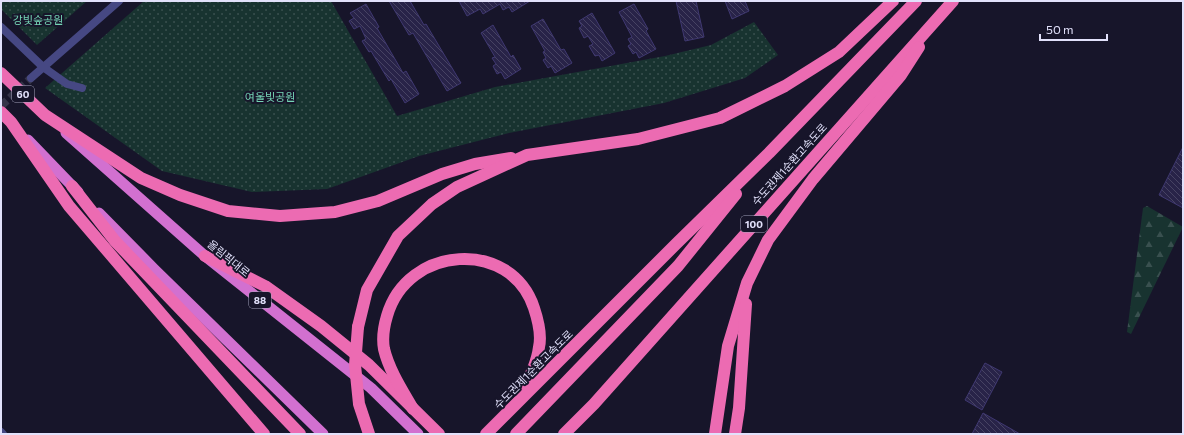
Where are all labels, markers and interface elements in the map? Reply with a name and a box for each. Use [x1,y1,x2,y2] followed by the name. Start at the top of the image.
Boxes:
[13,13,63,26] park label: 강빛숲공원
[1040,16,1107,42] scale bar
[1046,22,1074,36] text: 50 m
[12,86,34,102] road number: 60
[245,90,295,103] park label: 여울빛공원
[749,120,829,208] street label: 수도권제1순환고속도로
[741,216,767,232] road number: 100
[205,237,253,279] street label: 올림픽대로
[249,292,271,308] road number: 88
[491,327,575,411] street label: 수도권제1순환고속도로

